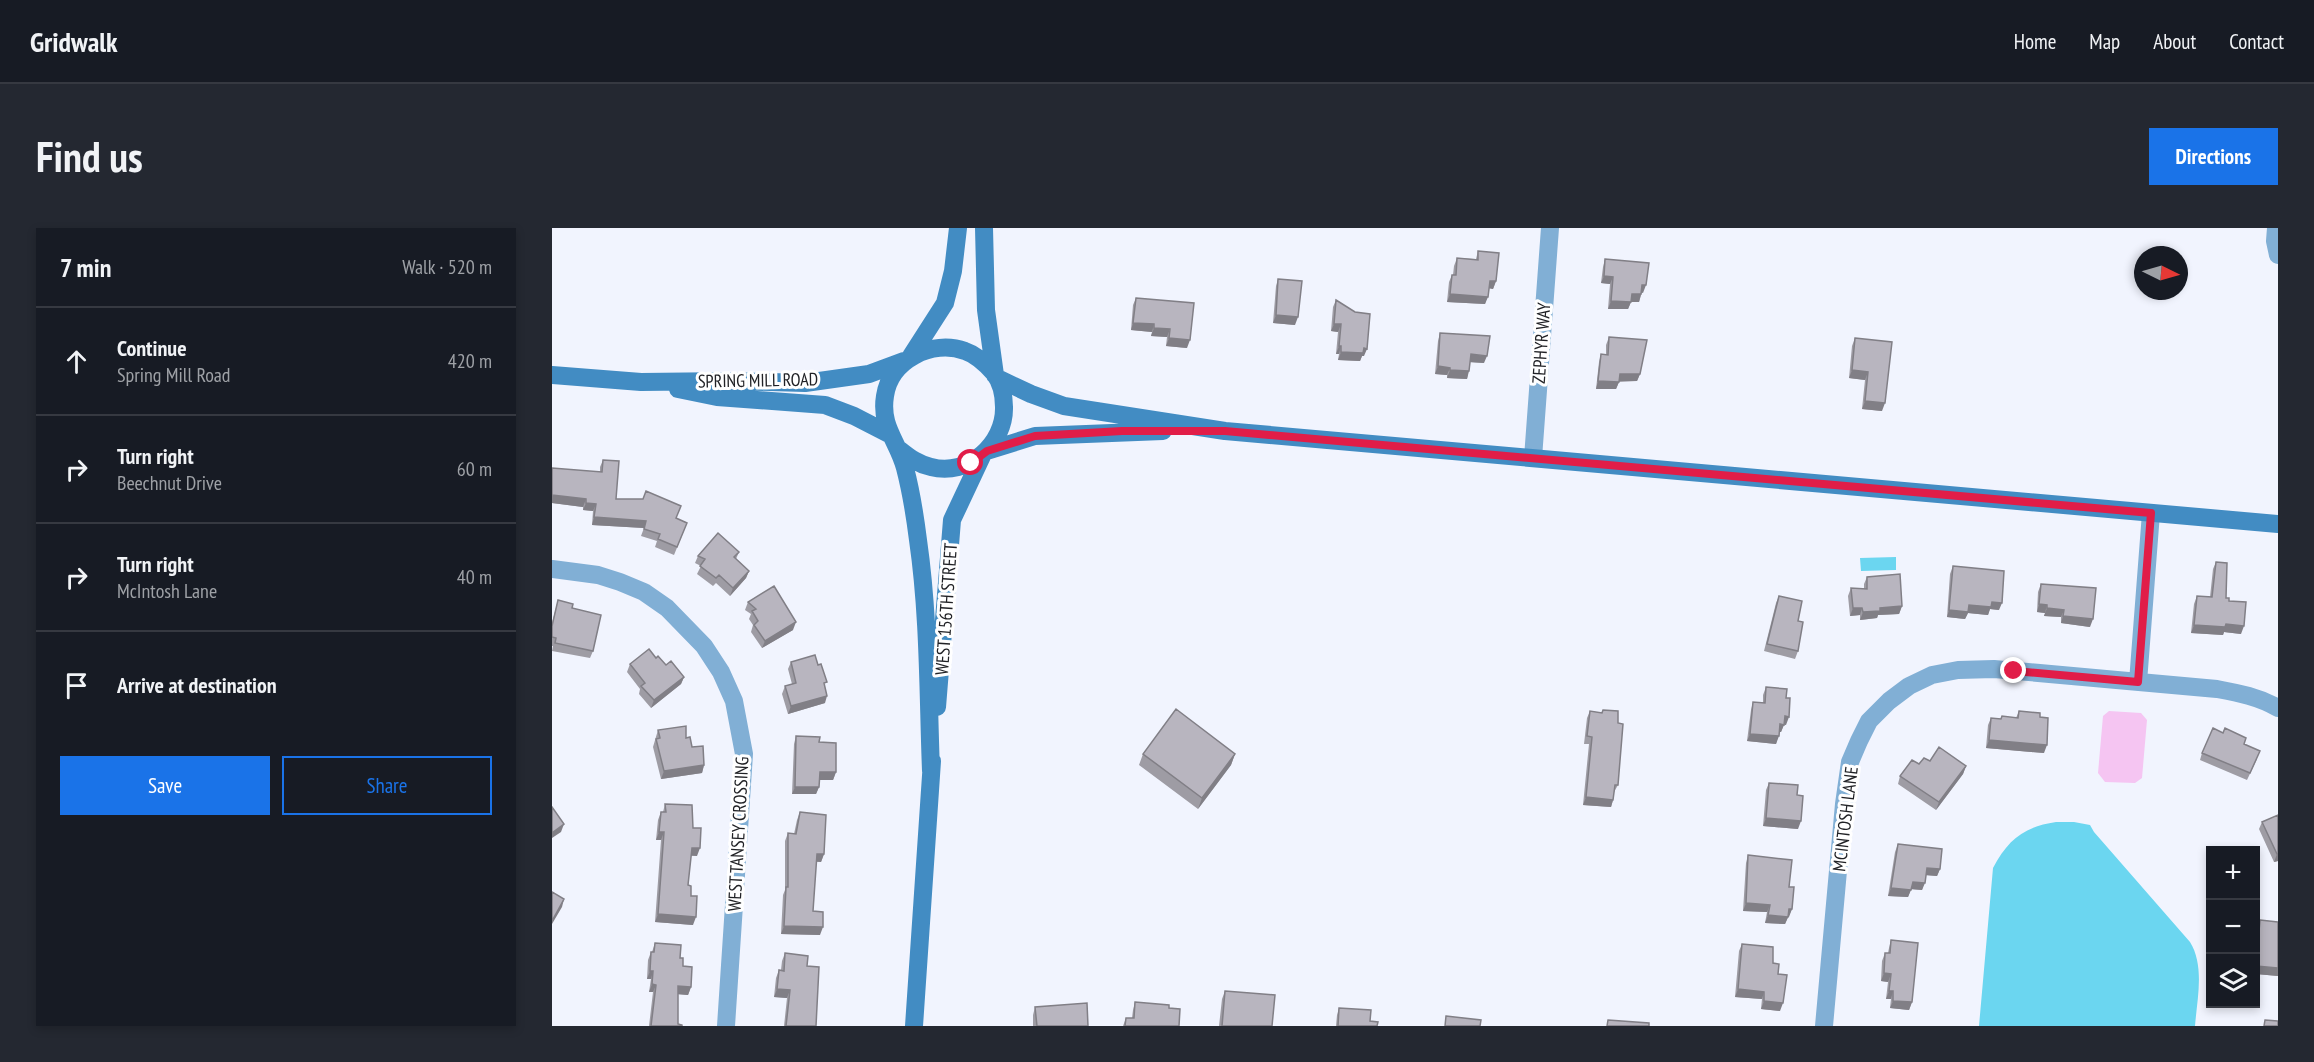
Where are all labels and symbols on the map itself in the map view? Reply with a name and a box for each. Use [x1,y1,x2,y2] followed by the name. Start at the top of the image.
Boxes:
[2134,246,2188,300] north arrow
[1527,301,1555,384] street label: ZEPHYR WAY
[698,367,818,393] street label: SPRING MILL ROAD
[957,449,983,475] route start
[930,542,962,676] street label: WEST 156TH STREET
[2000,657,2026,683] route end
[722,756,754,912] street label: WEST TANSEY CROSSING
[1827,765,1863,873] street label: MCINTOSH LANE

